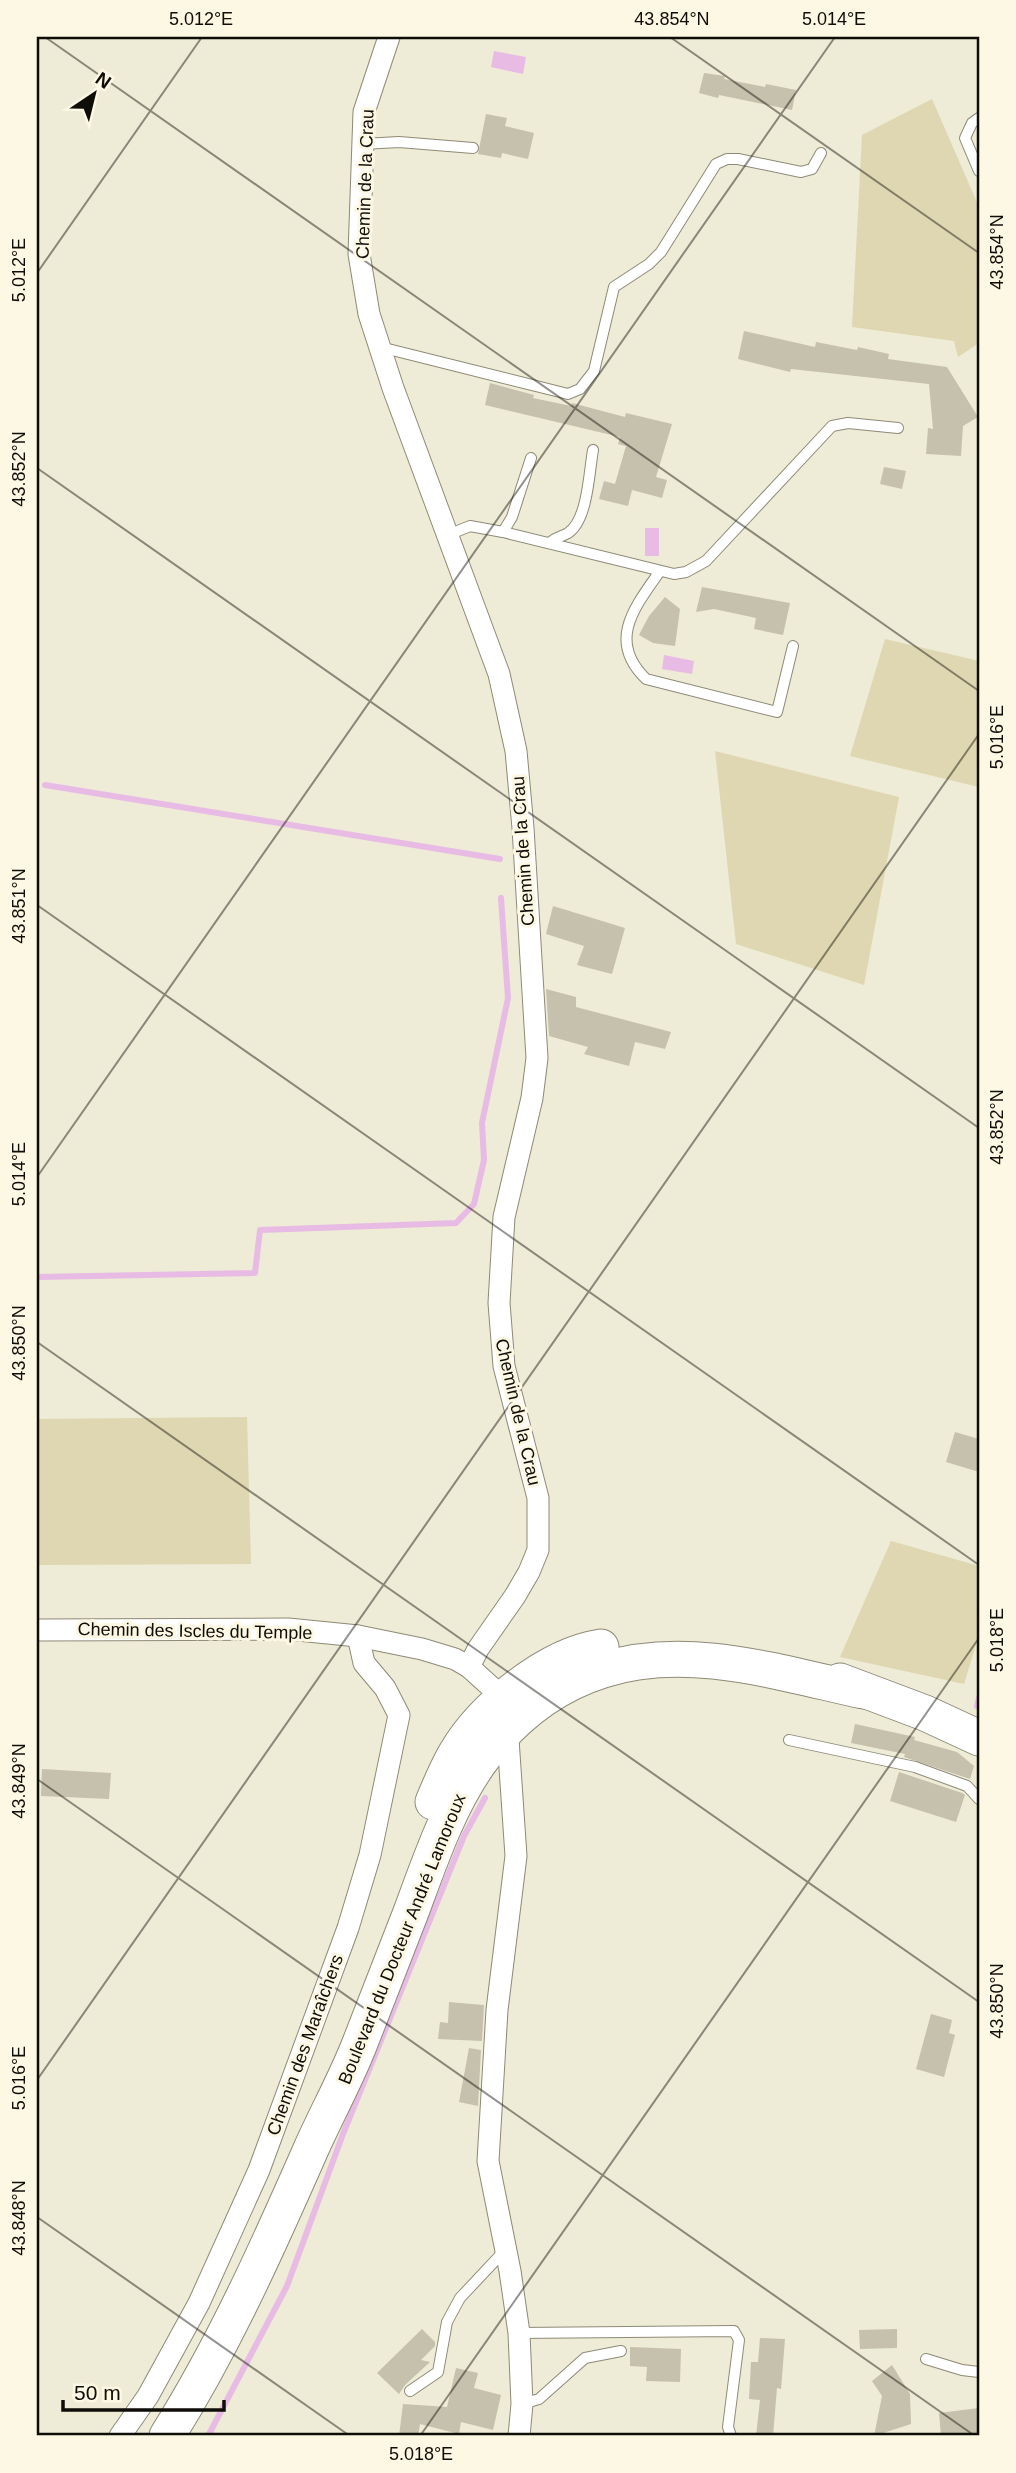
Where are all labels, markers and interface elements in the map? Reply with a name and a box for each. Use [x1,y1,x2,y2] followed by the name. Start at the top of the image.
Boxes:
[169,9,233,29] text: 5.012°E
[634,9,710,29] text: 43.854°N
[802,9,866,29] text: 5.014°E
[60,60,130,130] north arrow
[92,68,115,93] text: N
[352,109,378,259] street label: Chemin de la Crau
[987,214,1007,290] text: 43.854°N
[9,238,29,302] text: 5.012°E
[9,431,29,507] text: 43.852°N
[987,705,1007,769] text: 5.016°E
[508,775,538,927] street label: Chemin de la Crau
[9,868,29,944] text: 43.851°N
[987,1089,1007,1165] text: 43.852°N
[9,1142,29,1206] text: 5.014°E
[9,1305,29,1381] text: 43.850°N
[491,1337,545,1487] street label: Chemin de la Crau
[987,1608,1007,1672] text: 5.018°E
[77,1619,313,1643] street label: Chemin des Iscles du Temple
[9,1743,29,1819] text: 43.849°N
[334,1791,470,2087] street label: Boulevard du Docteur André Lamoroux
[263,1952,347,2138] street label: Chemin des Maraîchers
[987,1963,1007,2039] text: 43.850°N
[9,2046,29,2110] text: 5.016°E
[9,2180,29,2256] text: 43.848°N
[63,2368,224,2412] scale bar
[74,2381,121,2404] text: 50 m
[389,2444,453,2464] text: 5.018°E

